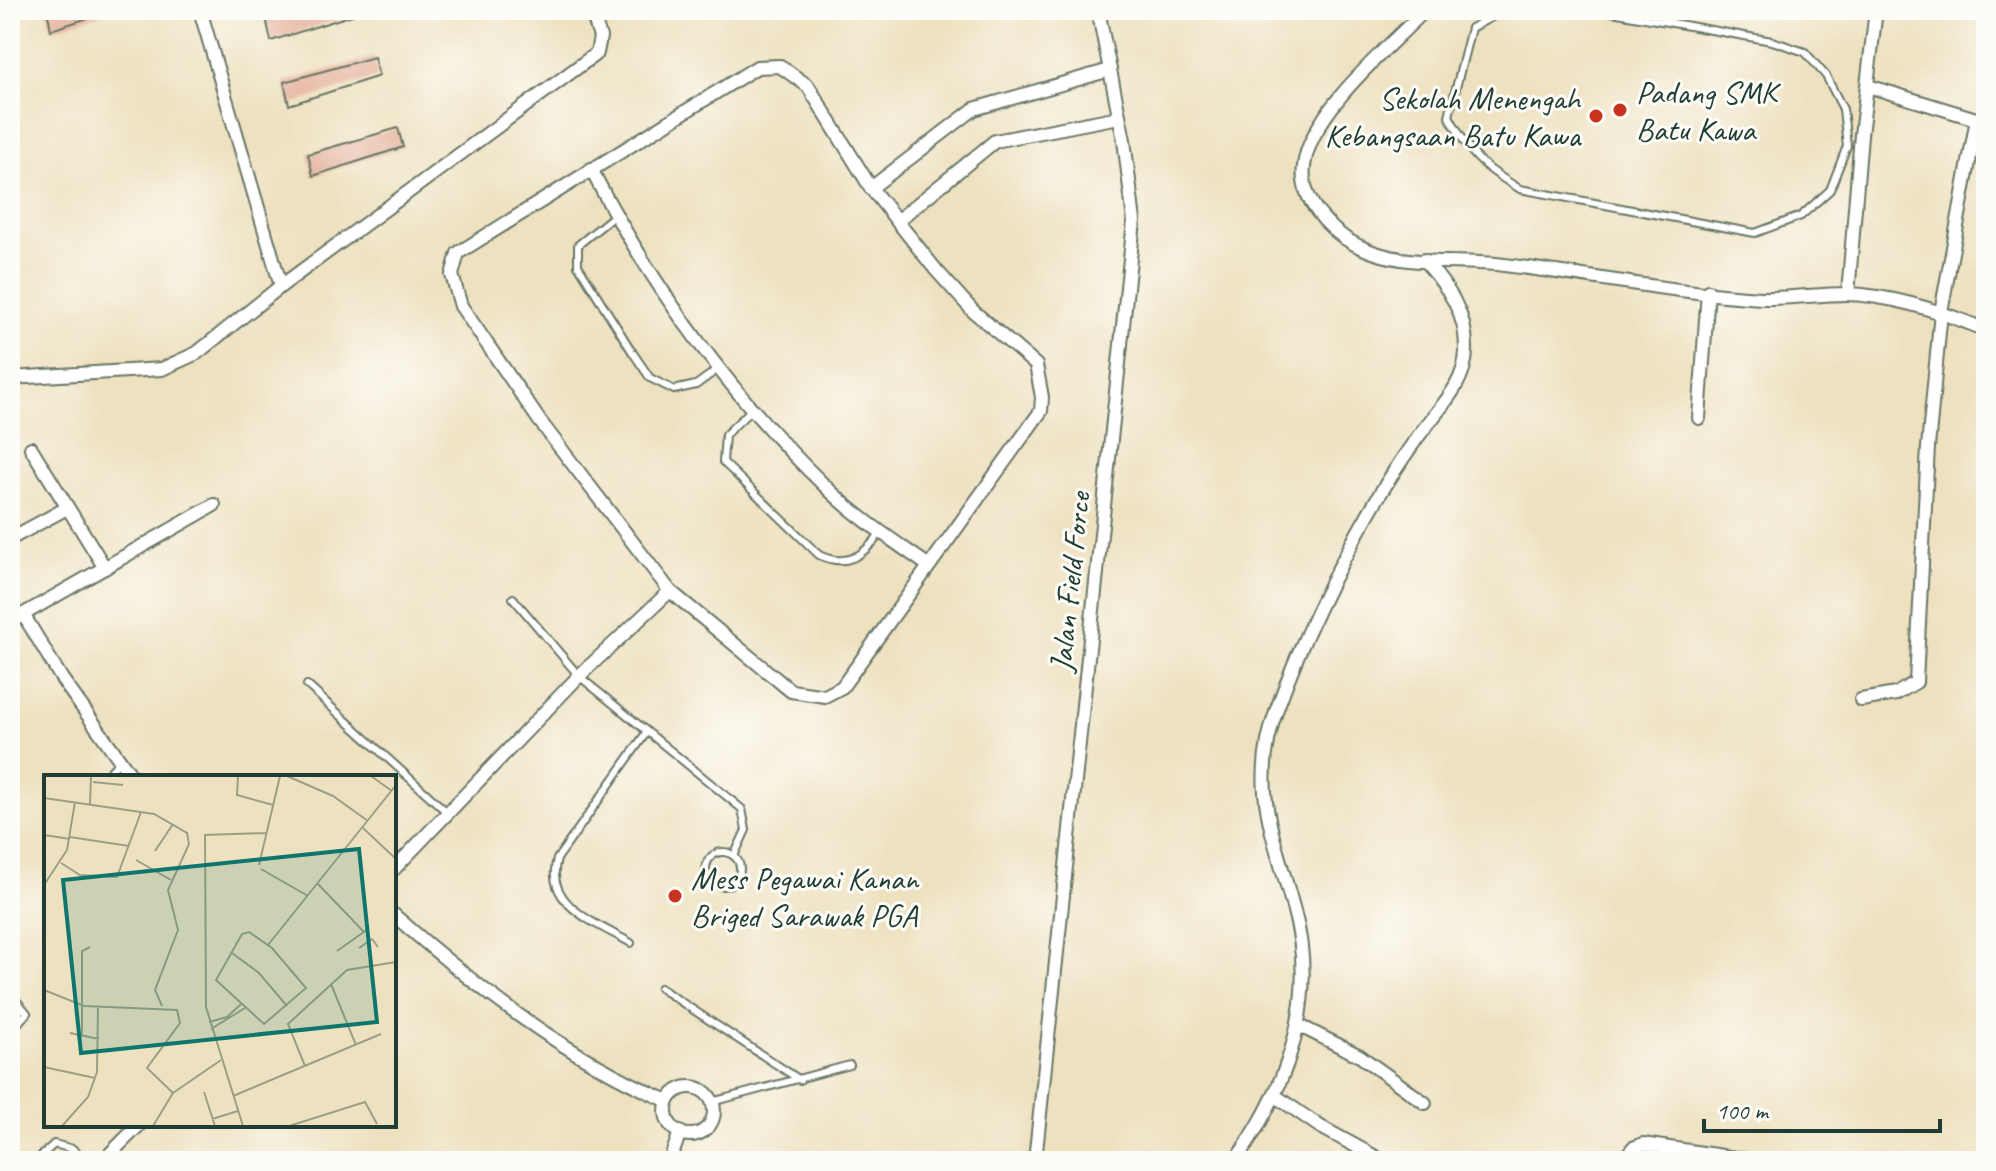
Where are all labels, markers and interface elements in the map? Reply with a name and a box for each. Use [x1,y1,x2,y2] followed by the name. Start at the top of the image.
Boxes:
[1636,72,1782,150] place label: Padang SMK Batu Kawa
[1325,78,1582,156] place label: Sekolah Menengah Kebangsaan Batu Kawa
[1611,101,1629,119] marker: Padang SMK Batu Kawa
[1587,107,1605,125] marker: Sekolah Menengah Kebangsaan Batu Kawa
[1040,488,1100,676] street label: Jalan Field Force
[44,775,396,1127] inset map
[691,858,920,936] place label: Mess Pegawai Kanan Briged Sarawak PGA
[666,887,684,905] marker: Mess Pegawai Kanan Briged Sarawak PGA
[1704,1083,1940,1133] scale bar
[1716,1096,1770,1126] text: 100 m

